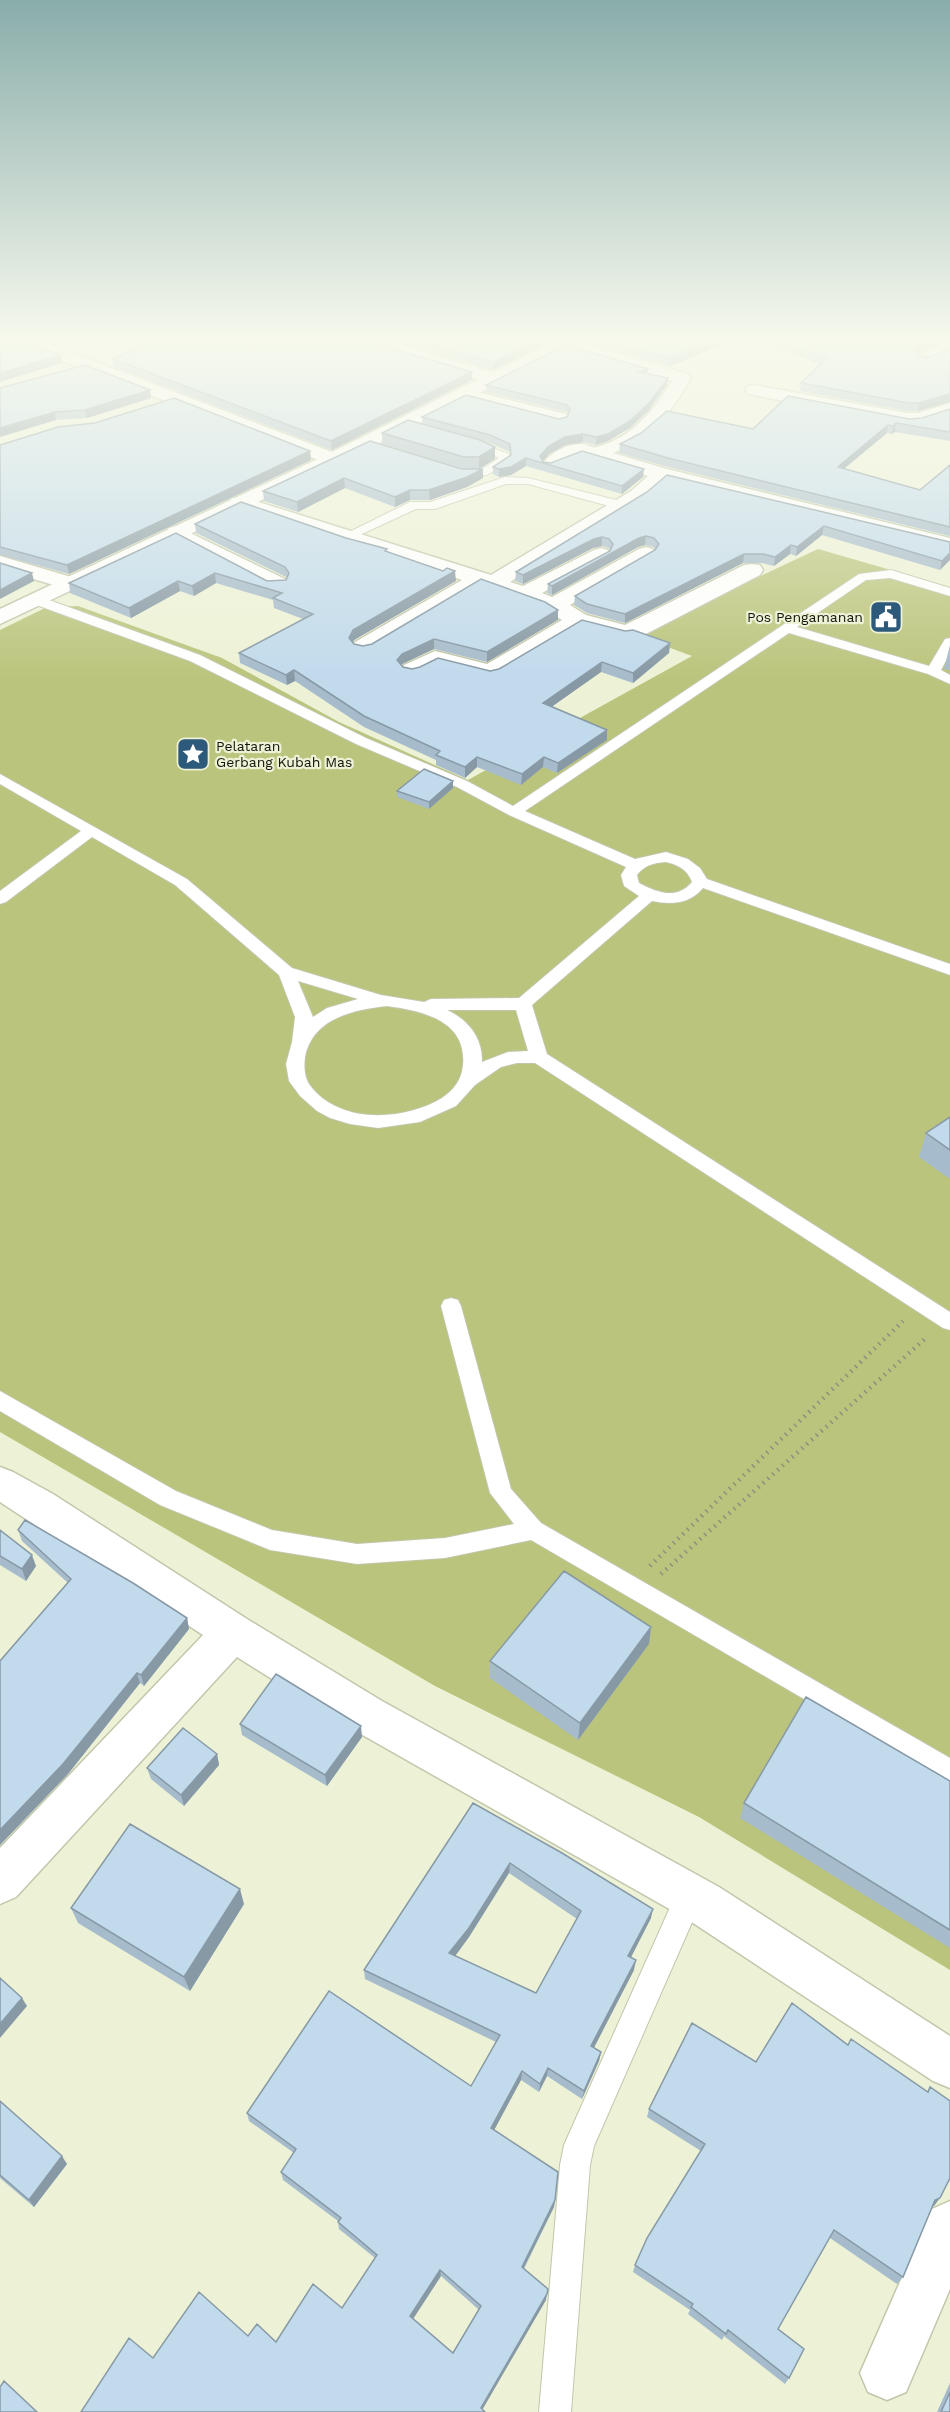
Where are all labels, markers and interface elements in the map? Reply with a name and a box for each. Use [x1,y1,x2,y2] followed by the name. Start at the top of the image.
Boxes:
[868,599,904,635] public building icon: Pos Pengamanan
[747,609,863,625] place label: Pos Pengamanan
[175,736,211,772] place icon: Pelataran Gerbang Kubah Mas
[216,738,352,770] place label: Pelataran Gerbang Kubah Mas

